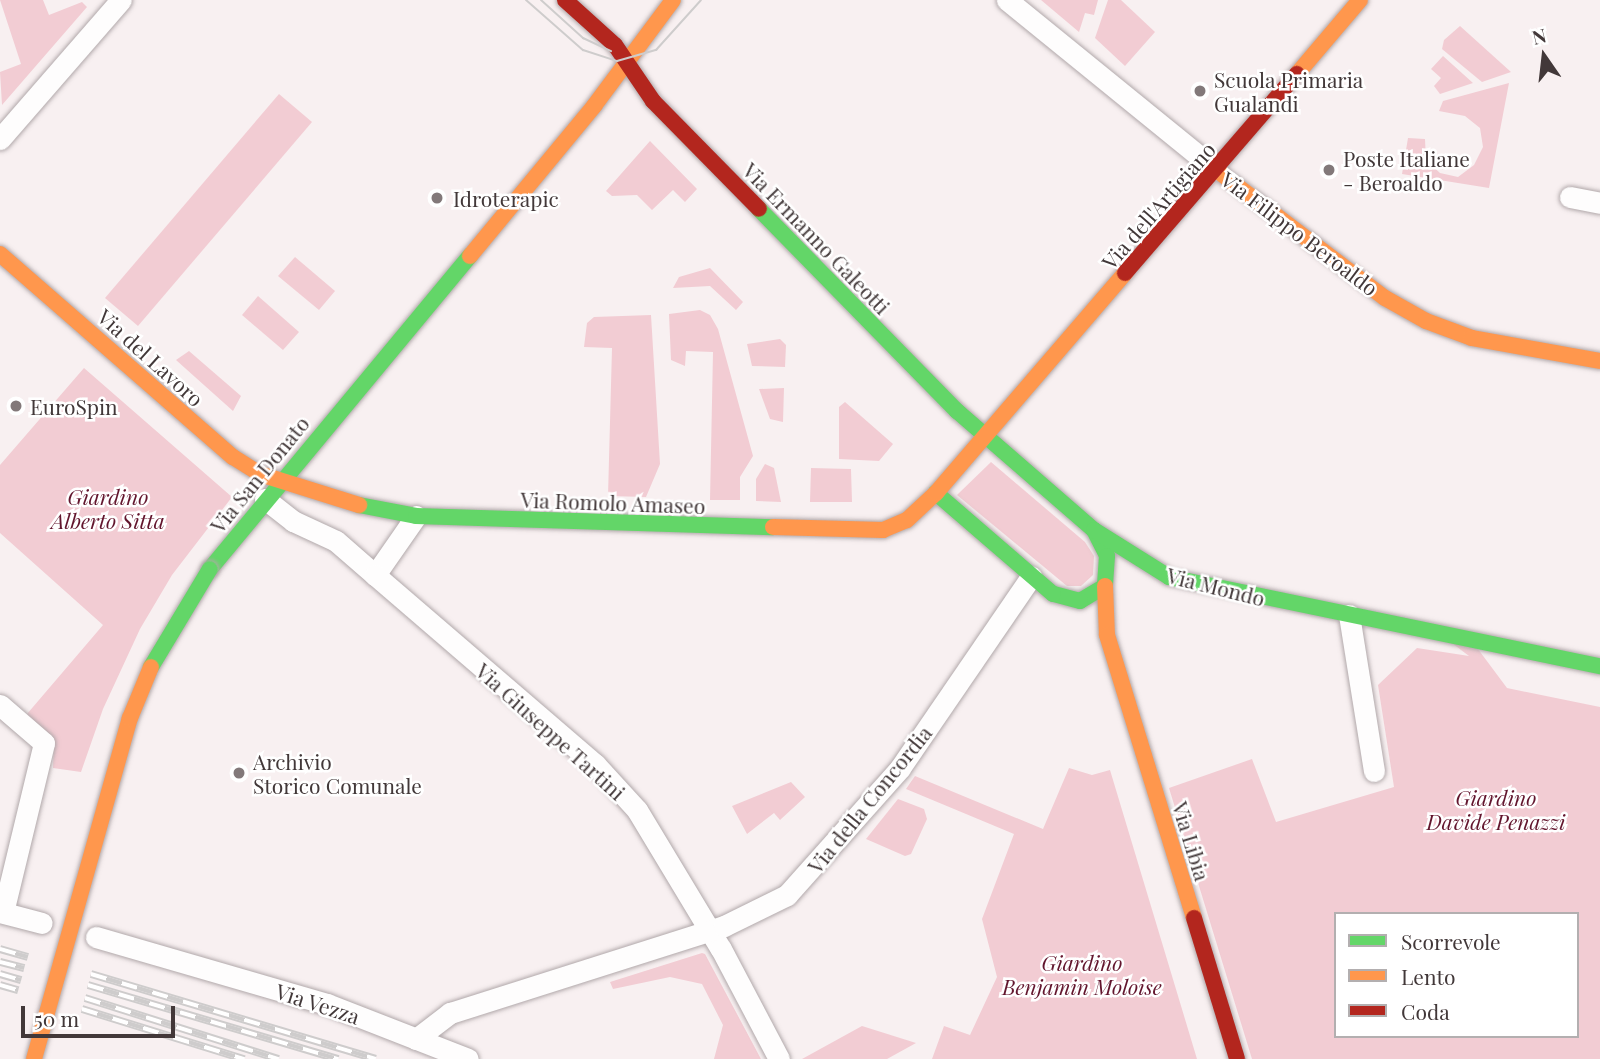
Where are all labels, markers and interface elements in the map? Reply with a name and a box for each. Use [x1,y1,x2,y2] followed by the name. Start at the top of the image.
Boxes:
[1509,21,1579,91] north arrow
[1529,21,1549,50] text: N
[1214,66,1364,116] place label: Scuola Primaria Gualandi
[1192,83,1208,99] marker: Scuola Primaria Gualandi
[1096,136,1220,274] street label: Via dell'Artigiano
[1343,145,1470,195] place label: Poste Italiane - Beroaldo
[738,157,896,319] street label: Via Ermanno Galeotti
[1321,162,1337,178] marker: Poste Italiane - Beroaldo
[1217,166,1383,300] street label: Via Filippo Beroaldo
[453,185,559,211] place label: Idroterapic
[427,188,447,208] marker: Idroterapic
[93,303,209,411] street label: Via del Lavoro
[30,393,118,419] place label: EuroSpin
[8,398,24,414] marker: EuroSpin
[204,411,314,537] street label: Via San Donato
[51,483,165,533] park label: Giardino Alberto Sitta
[520,486,706,518] street label: Via Romolo Amaseo
[1164,562,1268,610] street label: Via Mondo
[471,657,631,805] street label: Via Giuseppe Tartini
[802,720,936,878] street label: Via della Concordia
[253,748,422,798] place label: Archivio Storico Comunale
[231,765,247,781] marker: Archivio Storico Comunale
[1427,784,1565,834] park label: Giardino Davide Penazzi
[1168,798,1216,884] street label: Via Libia
[1334,912,1579,1038] legend
[1401,927,1501,955] text: Scorrevole
[1002,949,1162,999] park label: Giardino Benjamin Moloise
[1401,962,1455,990] text: Lento
[272,977,364,1029] street label: Via Vezza
[24,992,178,1036] scale bar
[1401,997,1450,1025] text: Coda
[34,1004,79,1032] text: 50 m

